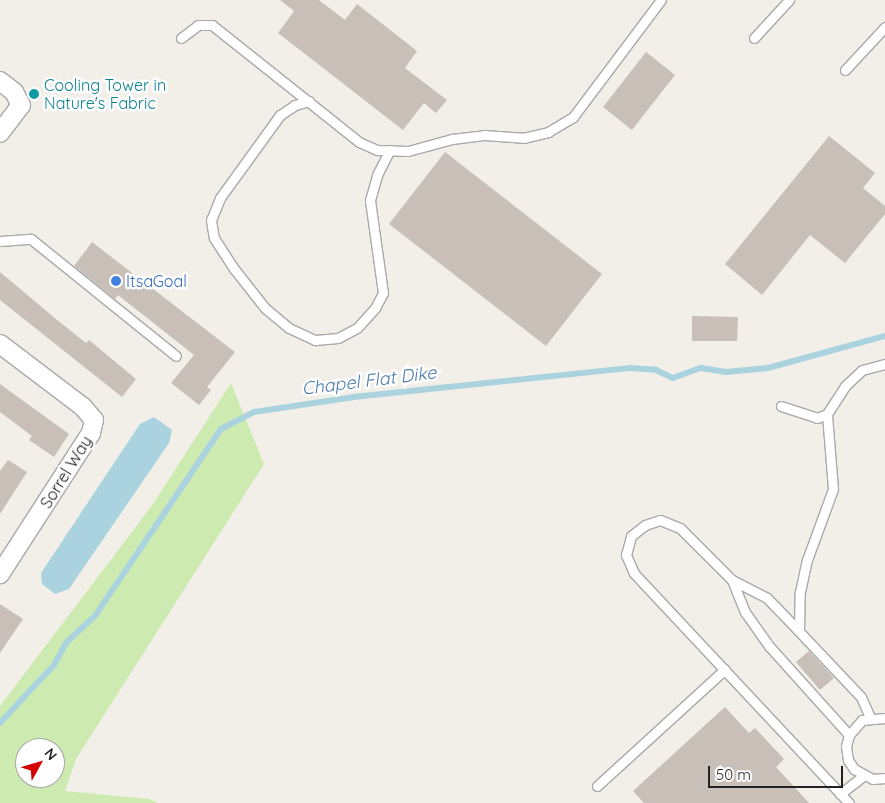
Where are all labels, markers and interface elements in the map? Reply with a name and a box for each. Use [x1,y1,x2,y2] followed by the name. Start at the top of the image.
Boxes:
[44,75,166,113] place label: Cooling Tower in Nature's Fabric
[28,88,40,100] marker: Cooling Tower in Nature's Fabric
[126,271,187,291] place label: ItsaGoal
[110,275,122,287] marker: ItsaGoal
[300,362,438,400] water label: Chapel Flat Dike
[36,432,96,512] street label: Sorrel Way
[15,738,65,788] north arrow
[41,745,61,764] text: N
[710,756,845,788] scale bar
[716,765,751,784] text: 50 m

